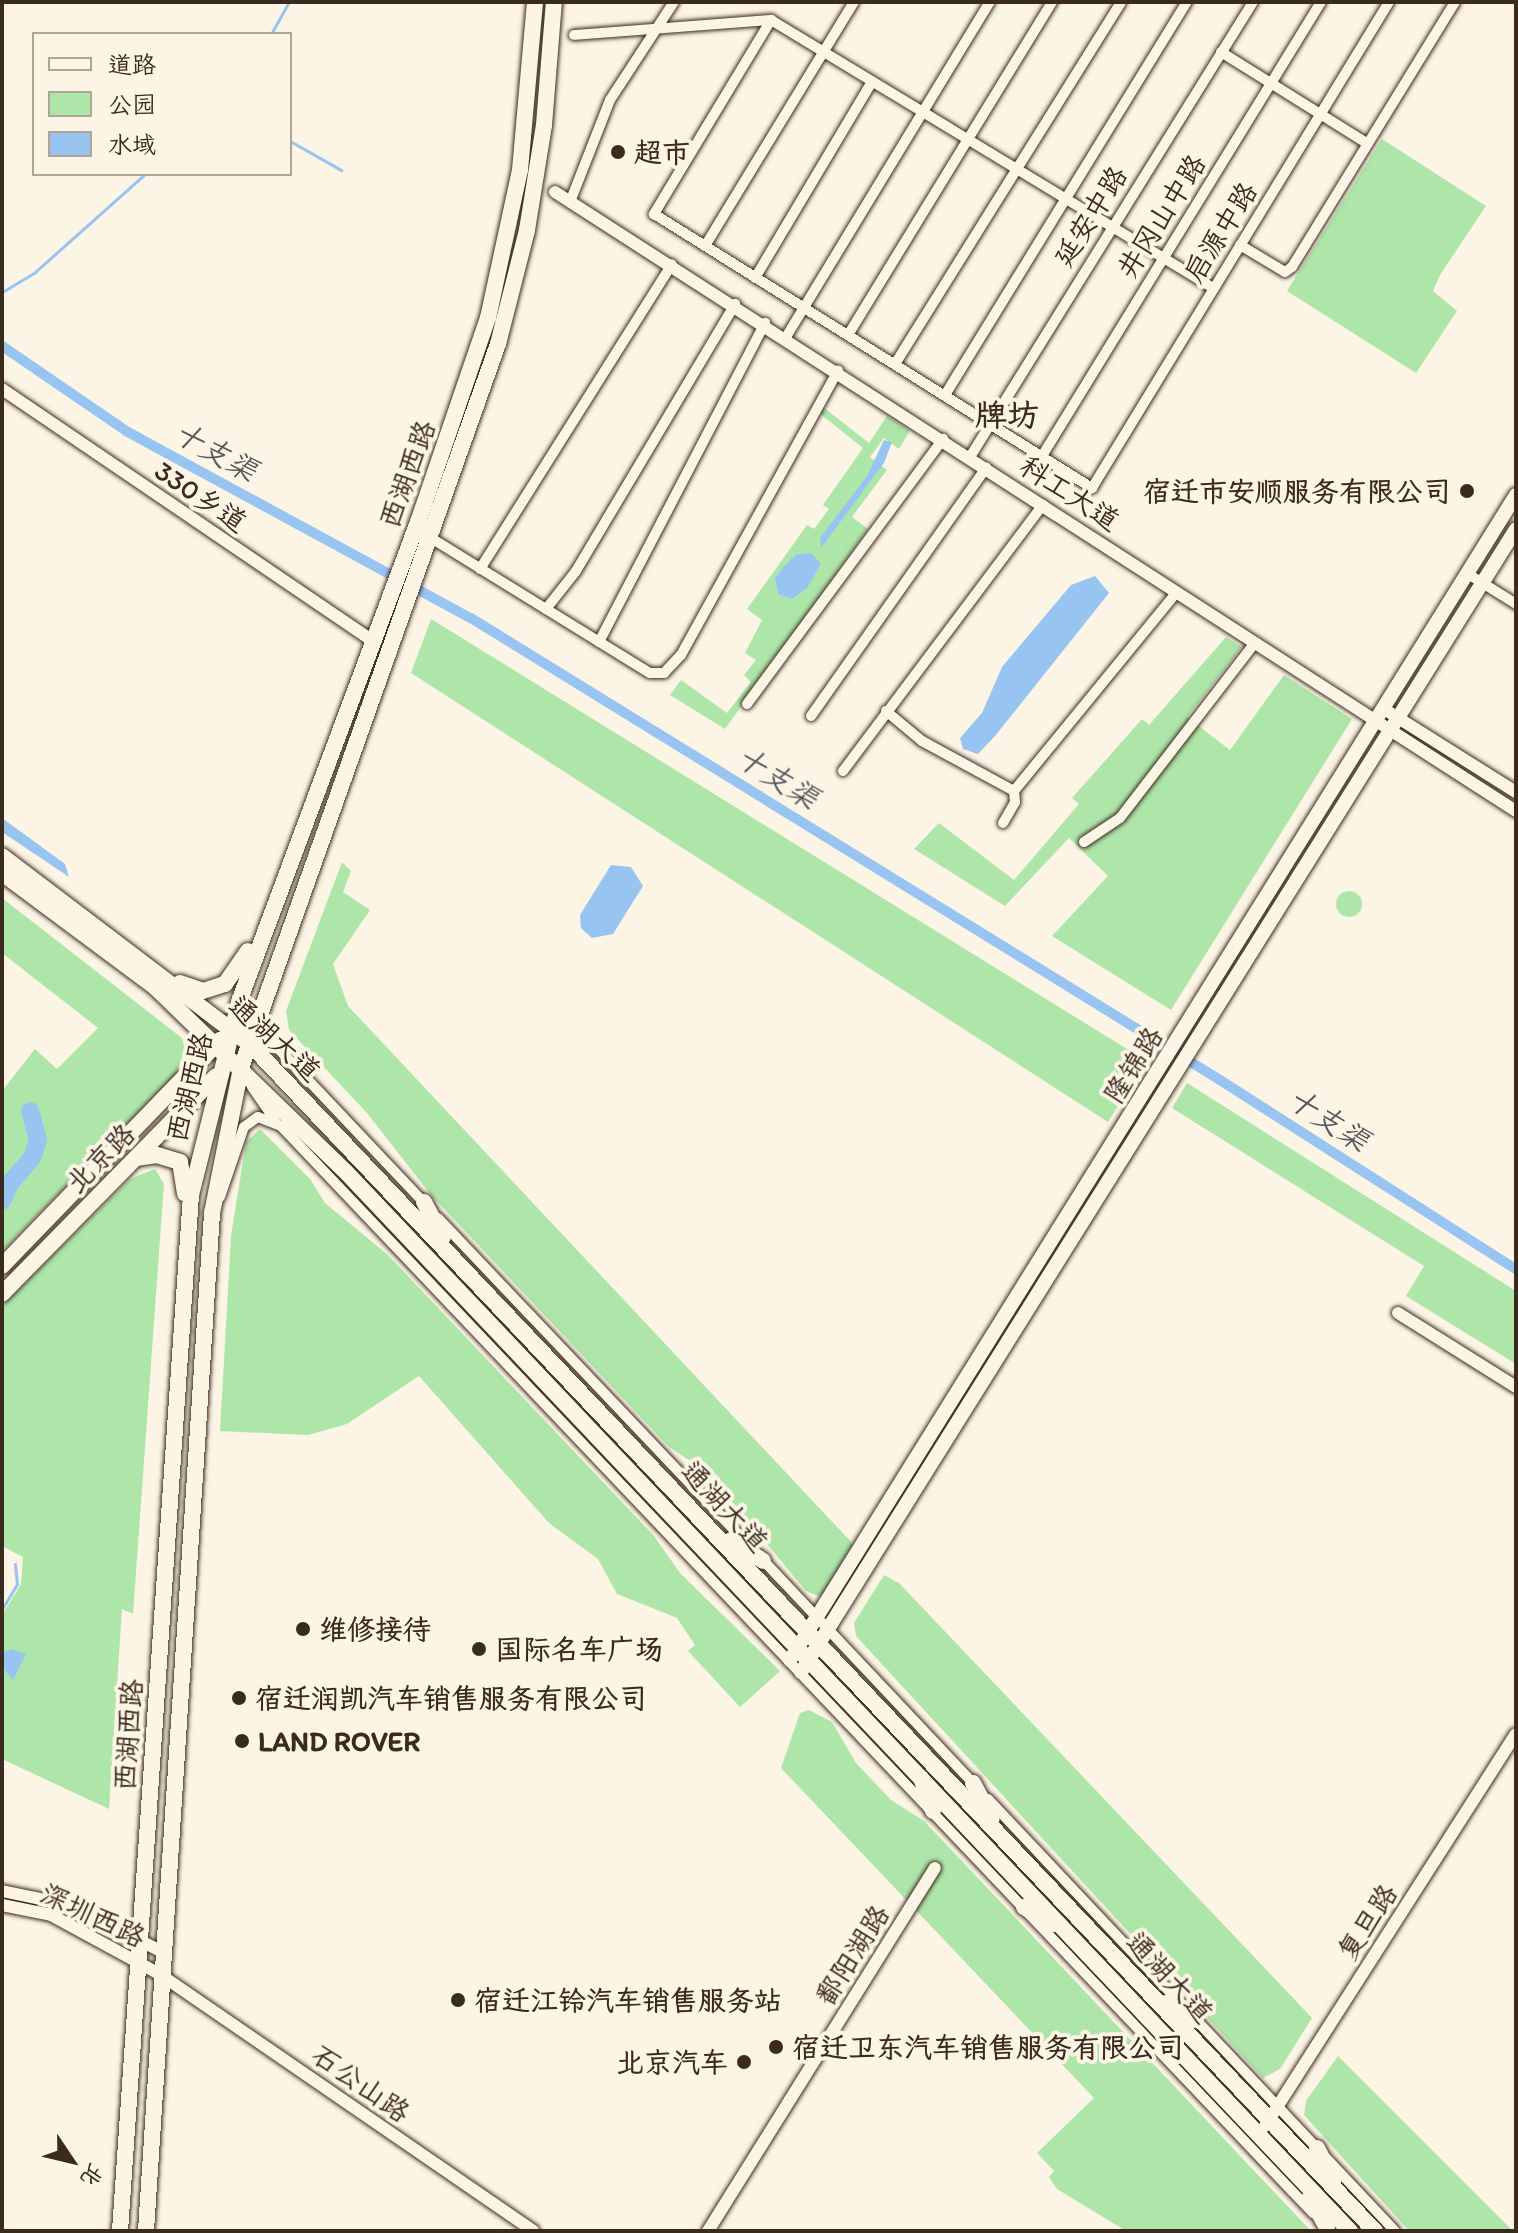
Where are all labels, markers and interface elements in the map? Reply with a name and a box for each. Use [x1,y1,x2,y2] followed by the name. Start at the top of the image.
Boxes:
[32,32,292,176] legend
[108,50,156,79] text: 道路
[108,90,156,119] text: 公园
[108,130,156,159] text: 水域
[634,135,690,169] place label: 超市
[609,143,627,161] marker: 超市
[1110,148,1212,284] street label: 井冈山中路
[1046,160,1134,272] street label: 延安中路
[1176,176,1264,288] street label: 启源中路
[975,396,1039,434] district label: 牌坊
[167,414,263,490] water label: 十支渠
[372,416,442,532] street label: 西湖西路
[1014,448,1126,538] street label: 科工大道
[149,453,253,539] street label: 330乡道
[1143,474,1451,508] place label: 宿迁市安顺服务有限公司
[1458,482,1476,500] marker: 宿迁市安顺服务有限公司
[729,739,825,817] water label: 十支渠
[222,988,328,1088] street label: 通湖大道
[1096,1020,1170,1110] street label: 隆锦路
[159,1029,219,1145] street label: 西湖西路
[1280,1080,1376,1160] water label: 十支渠
[58,1116,142,1200] street label: 北京路
[675,1454,775,1558] street label: 通湖大道
[319,1612,431,1646] place label: 维修接待
[294,1620,312,1638] marker: 维修接待
[495,1632,663,1666] place label: 国际名车广场
[470,1640,488,1658] marker: 国际名车广场
[107,1678,149,1792] street label: 西湖西路
[255,1681,647,1715] place label: 宿迁润凯汽车销售服务有限公司
[230,1689,248,1707] marker: 宿迁润凯汽车销售服务有限公司
[258,1724,420,1758] place label: LAND ROVER
[233,1732,251,1750] marker: LAND ROVER
[35,1876,151,1954] street label: 深圳西路
[1330,1878,1404,1966] street label: 复旦路
[808,1899,896,2011] street label: 鄱阳湖路
[1120,1925,1220,2029] street label: 通湖大道
[474,1983,782,2017] place label: 宿迁江铃汽车销售服务站
[449,1991,467,2009] marker: 宿迁江铃汽车销售服务站
[792,2030,1184,2064] place label: 宿迁卫东汽车销售服务有限公司
[305,2037,417,2129] street label: 石公山路
[767,2038,785,2056] marker: 宿迁卫东汽车销售服务有限公司
[616,2045,728,2079] place label: 北京汽车
[735,2053,753,2071] marker: 北京汽车
[32,2121,112,2201] north arrow
[75,2158,109,2192] text: 北

